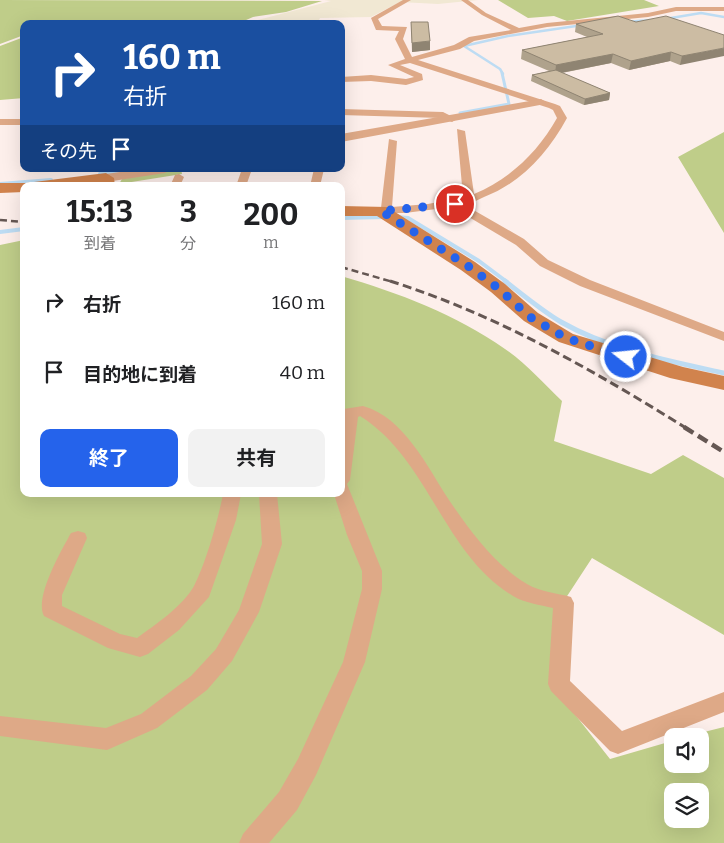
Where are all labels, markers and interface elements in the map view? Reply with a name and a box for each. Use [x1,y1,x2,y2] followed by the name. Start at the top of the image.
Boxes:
[123,36,221,78] text: 160 m
[40,40,105,105] icon: right
[123,83,167,110] text: 右折
[107,135,135,163] icon: arrive
[40,140,97,163] text: その先
[434,183,476,225] pin
[441,190,469,218] icon: arrive
[67,194,133,230] text: 15:13
[180,194,197,230] text: 3
[243,197,298,233] text: 200
[263,233,279,252] text: m
[84,234,116,253] text: 到着
[180,234,196,253] text: 分
[40,288,68,316] icon: right
[272,291,325,314] text: 160 m
[83,293,121,316] text: 右折
[599,330,651,382] position arrow
[40,358,68,386] icon: arrive
[280,361,325,384] text: 40 m
[83,363,197,386] text: 目的地に到着
[40,429,178,487] button: 終了
[188,429,325,487] button: 共有
[664,728,709,828] map controls
[664,728,709,773] button: sound
[664,783,709,828] button: layers

